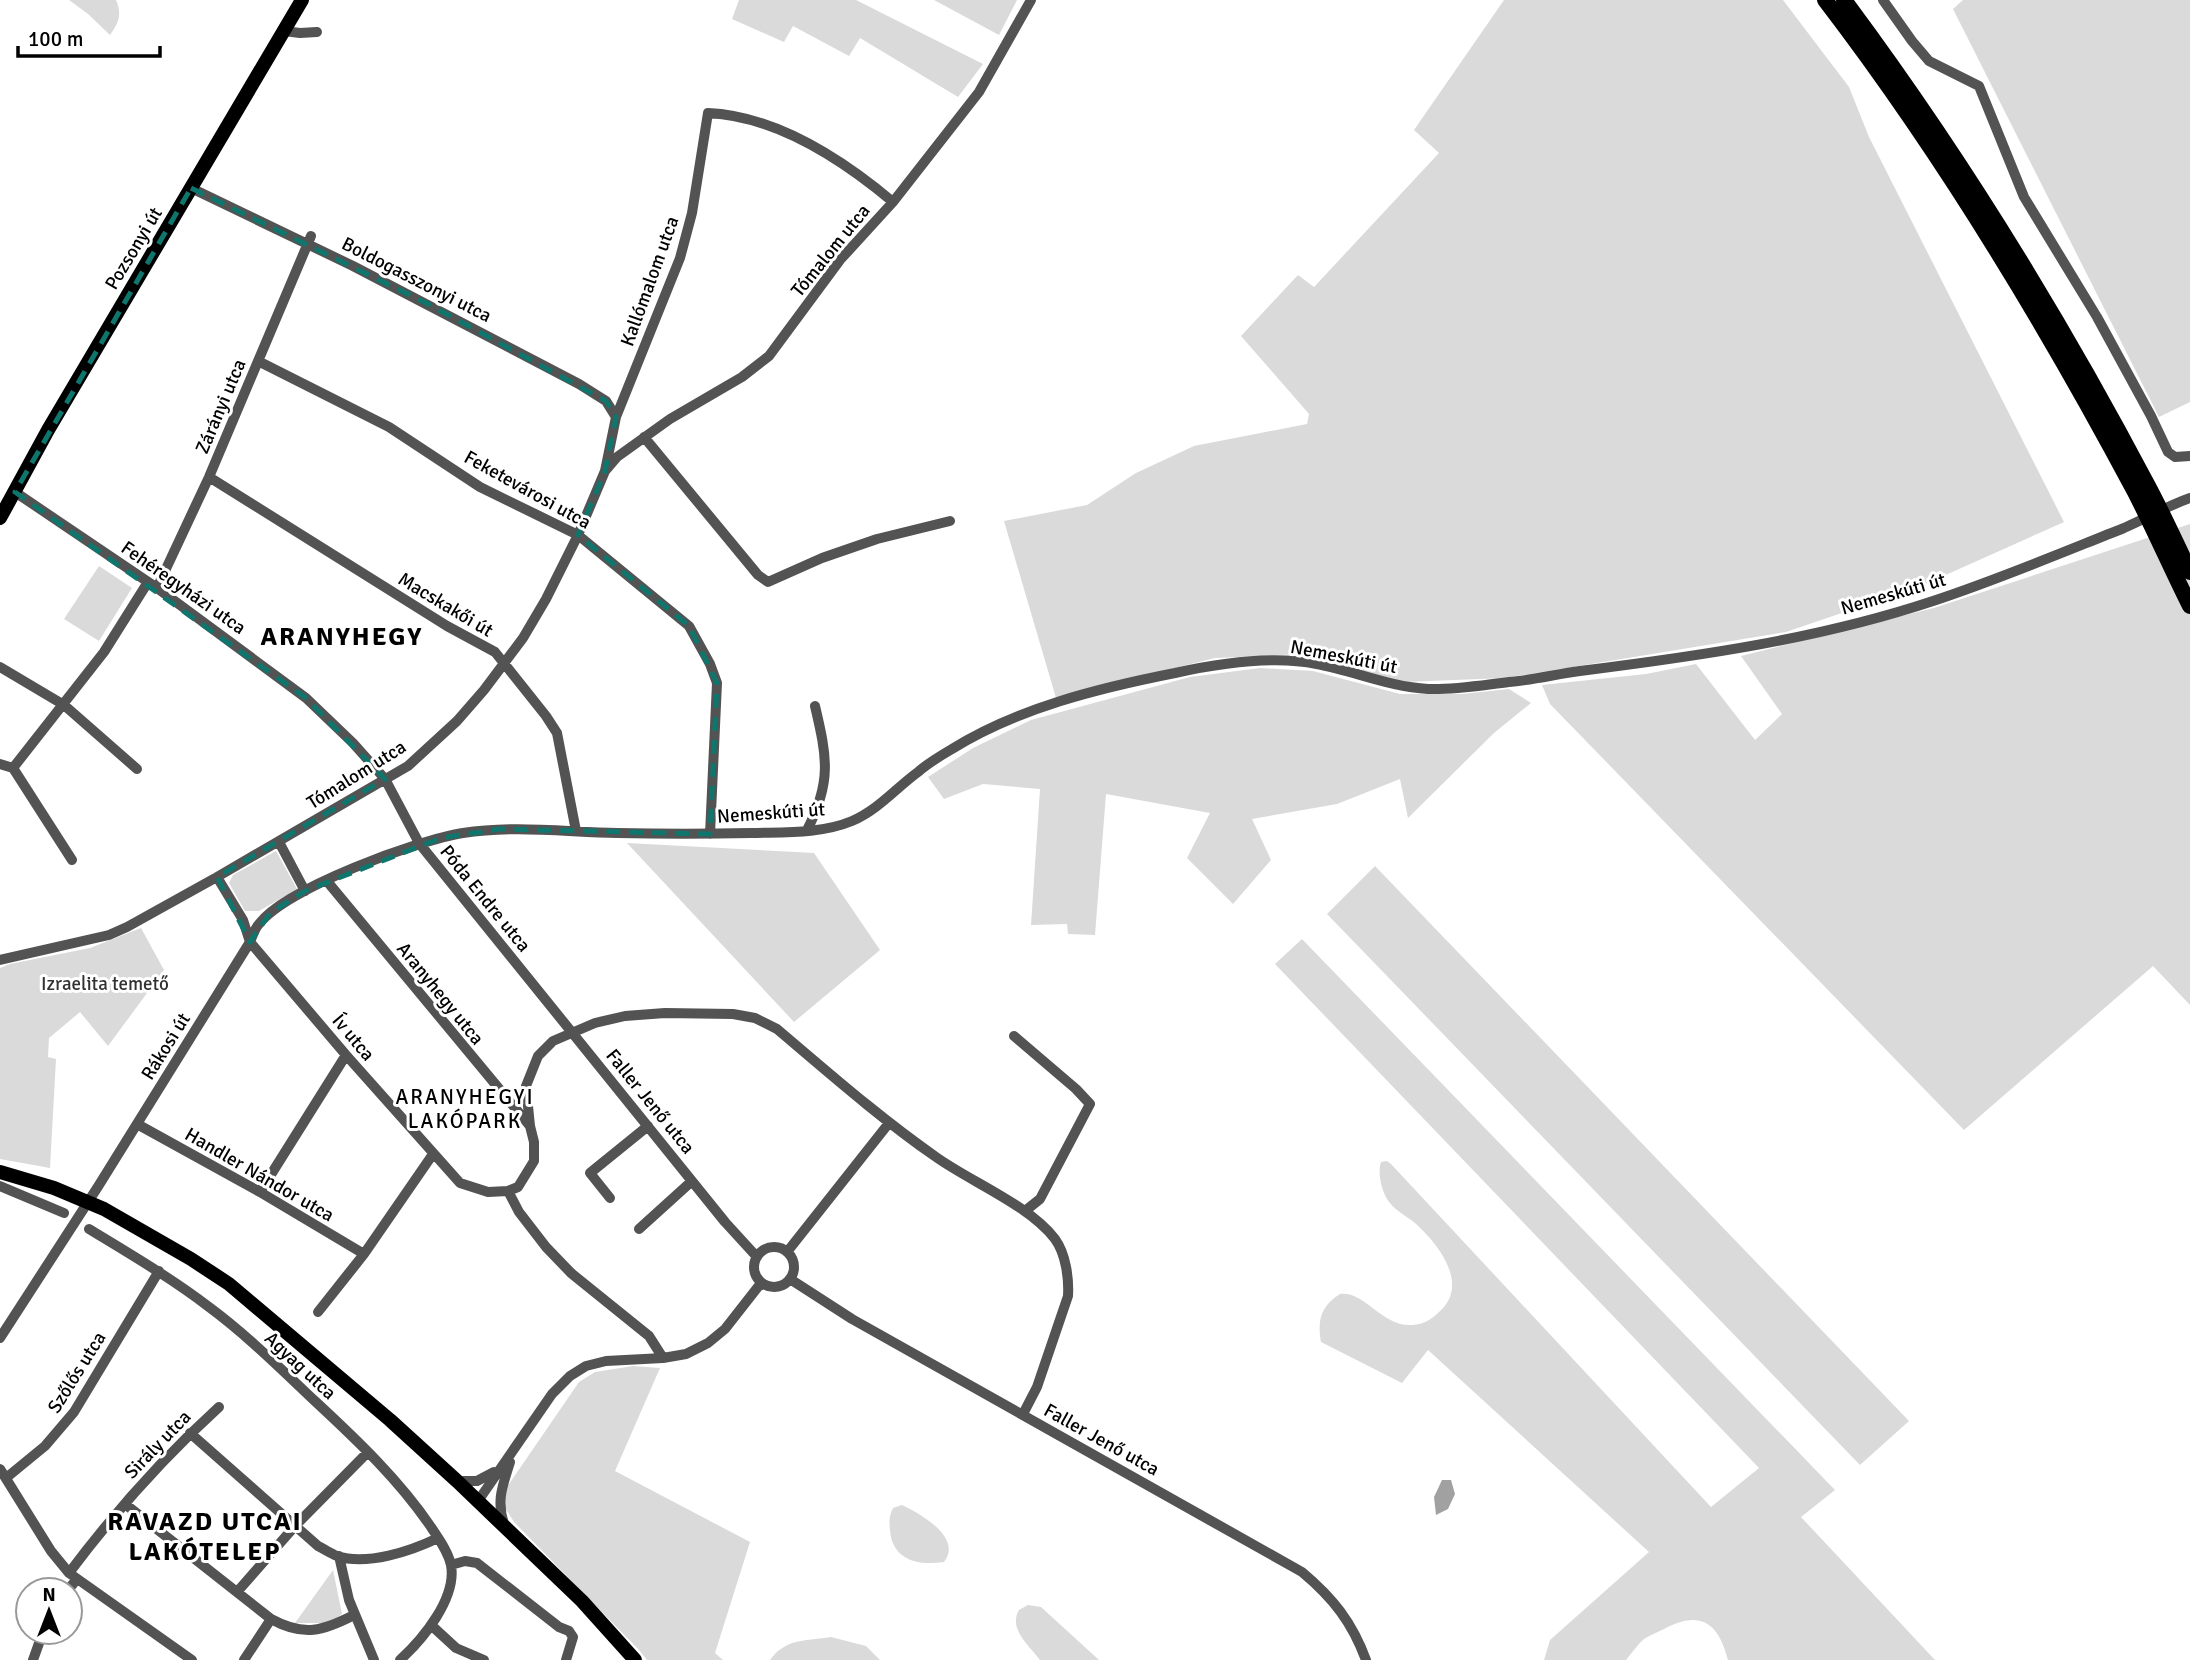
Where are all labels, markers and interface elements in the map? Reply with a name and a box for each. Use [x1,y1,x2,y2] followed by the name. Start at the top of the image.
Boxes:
[18,14,159,58] scale bar
[28,26,83,52] text: 100 m
[786,199,875,302] street label: Tómalom utca
[100,203,168,294] street label: Pozsonyi út
[615,213,685,350] street label: Kallómalom utca
[338,232,496,328] street label: Boldogasszonyi utca
[190,355,252,457] street label: Zárányi utca
[460,445,595,535] street label: Feketevárosi utca
[116,536,251,640] street label: Fehéregyházi utca
[394,567,498,643] street label: Macskakői út
[1838,567,1949,620] street label: Nemeskúti út
[261,621,423,653] district label: ARANYHEGY
[1288,635,1400,679] street label: Nemeskúti út
[302,735,411,815] street label: Tómalom utca
[716,797,826,829] street label: Nemeskúti út
[435,840,536,957] street label: Póda Endre utca
[391,937,489,1050] street label: Aranyhegy utca
[41,972,169,996] park label: Izraelita temető
[136,1008,196,1085] street label: Rákosi út
[327,1009,380,1066] street label: Ív utca
[601,1044,700,1159] street label: Faller Jenő utca
[395,1084,535,1134] district label: ARANYHEGYI LAKÓPARK
[181,1122,338,1227] street label: Handler Nándor utca
[259,1326,341,1405] street label: Agyag utca
[42,1327,111,1418] street label: Szőlős utca
[1040,1398,1163,1481] street label: Faller Jenő utca
[119,1405,196,1484] street label: Sirály utca
[107,1506,303,1568] district label: RAVAZD UTCAI LAKÓTELEP
[14,1576,84,1646] north arrow
[42,1583,56,1607] text: N

